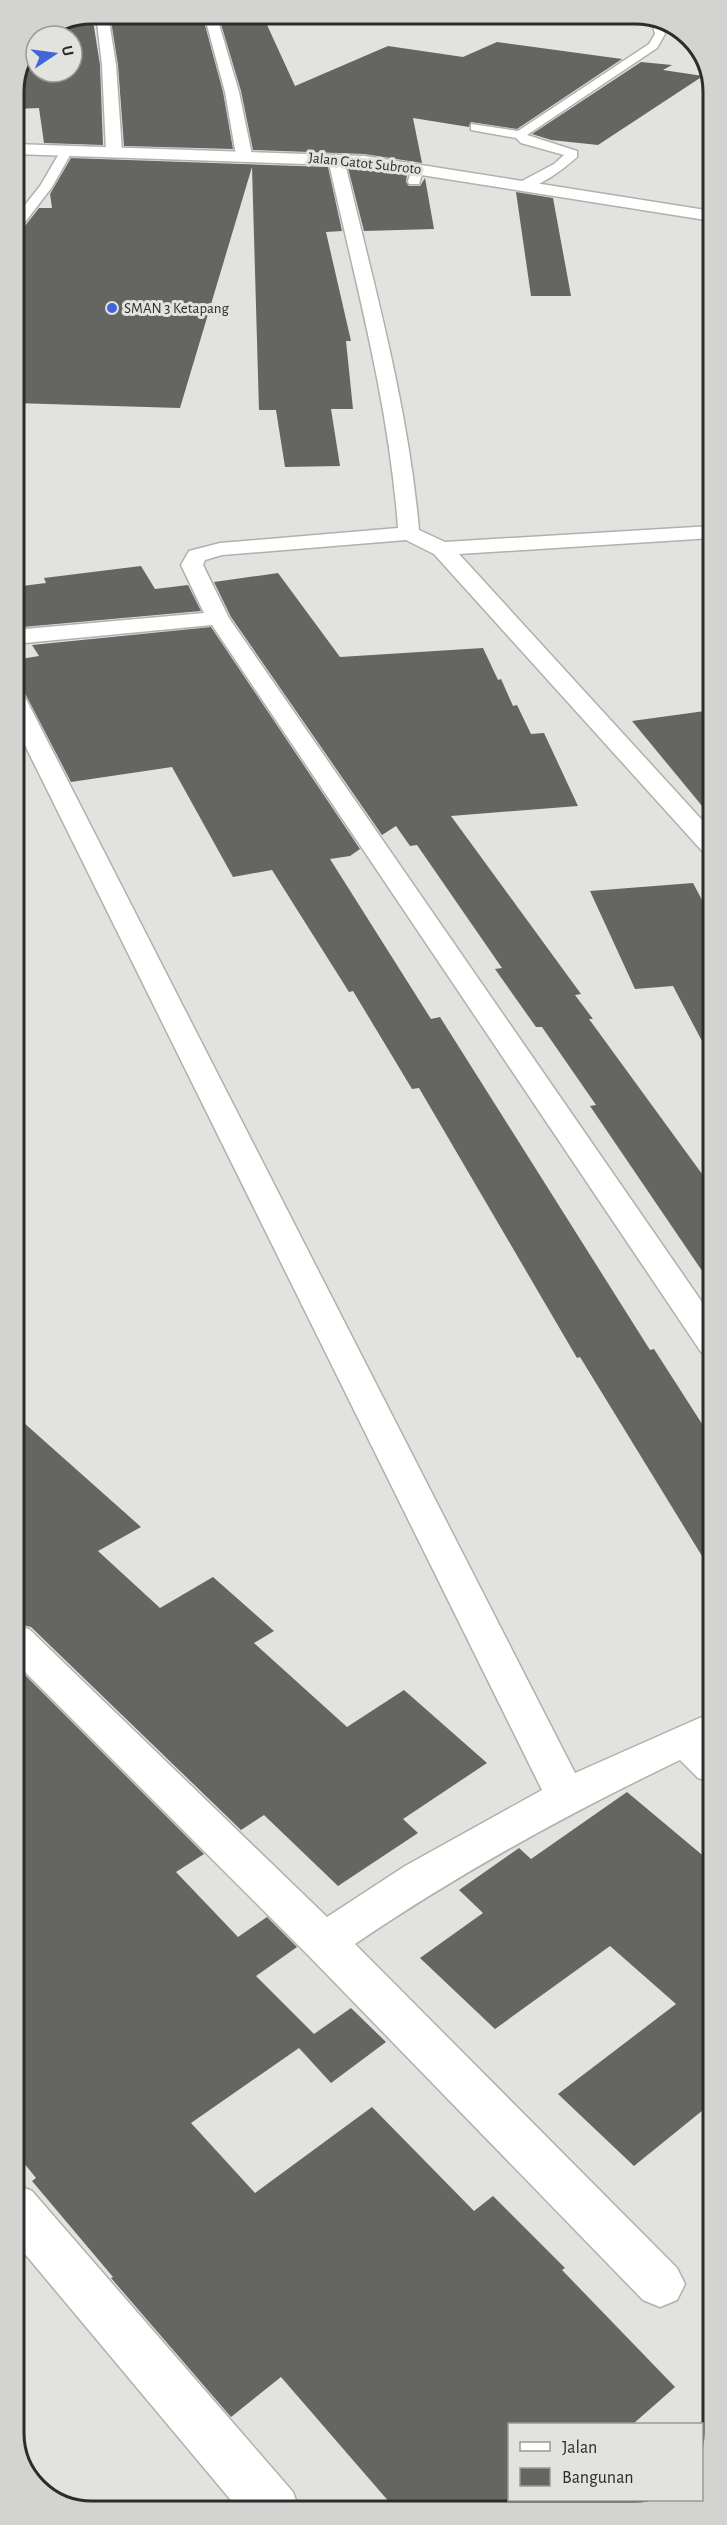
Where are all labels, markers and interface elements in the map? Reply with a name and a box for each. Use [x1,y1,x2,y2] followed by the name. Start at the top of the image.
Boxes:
[24,24,84,84] north arrow
[59,44,77,58] text: U
[308,150,422,177] street label: Jalan Gatot Subroto
[105,301,119,315] marker: SMAN 3 Ketapang
[124,301,230,316] place label: SMAN 3 Ketapang
[508,2423,703,2501] legend
[562,2439,597,2457] text: Jalan
[562,2469,634,2487] text: Bangunan

